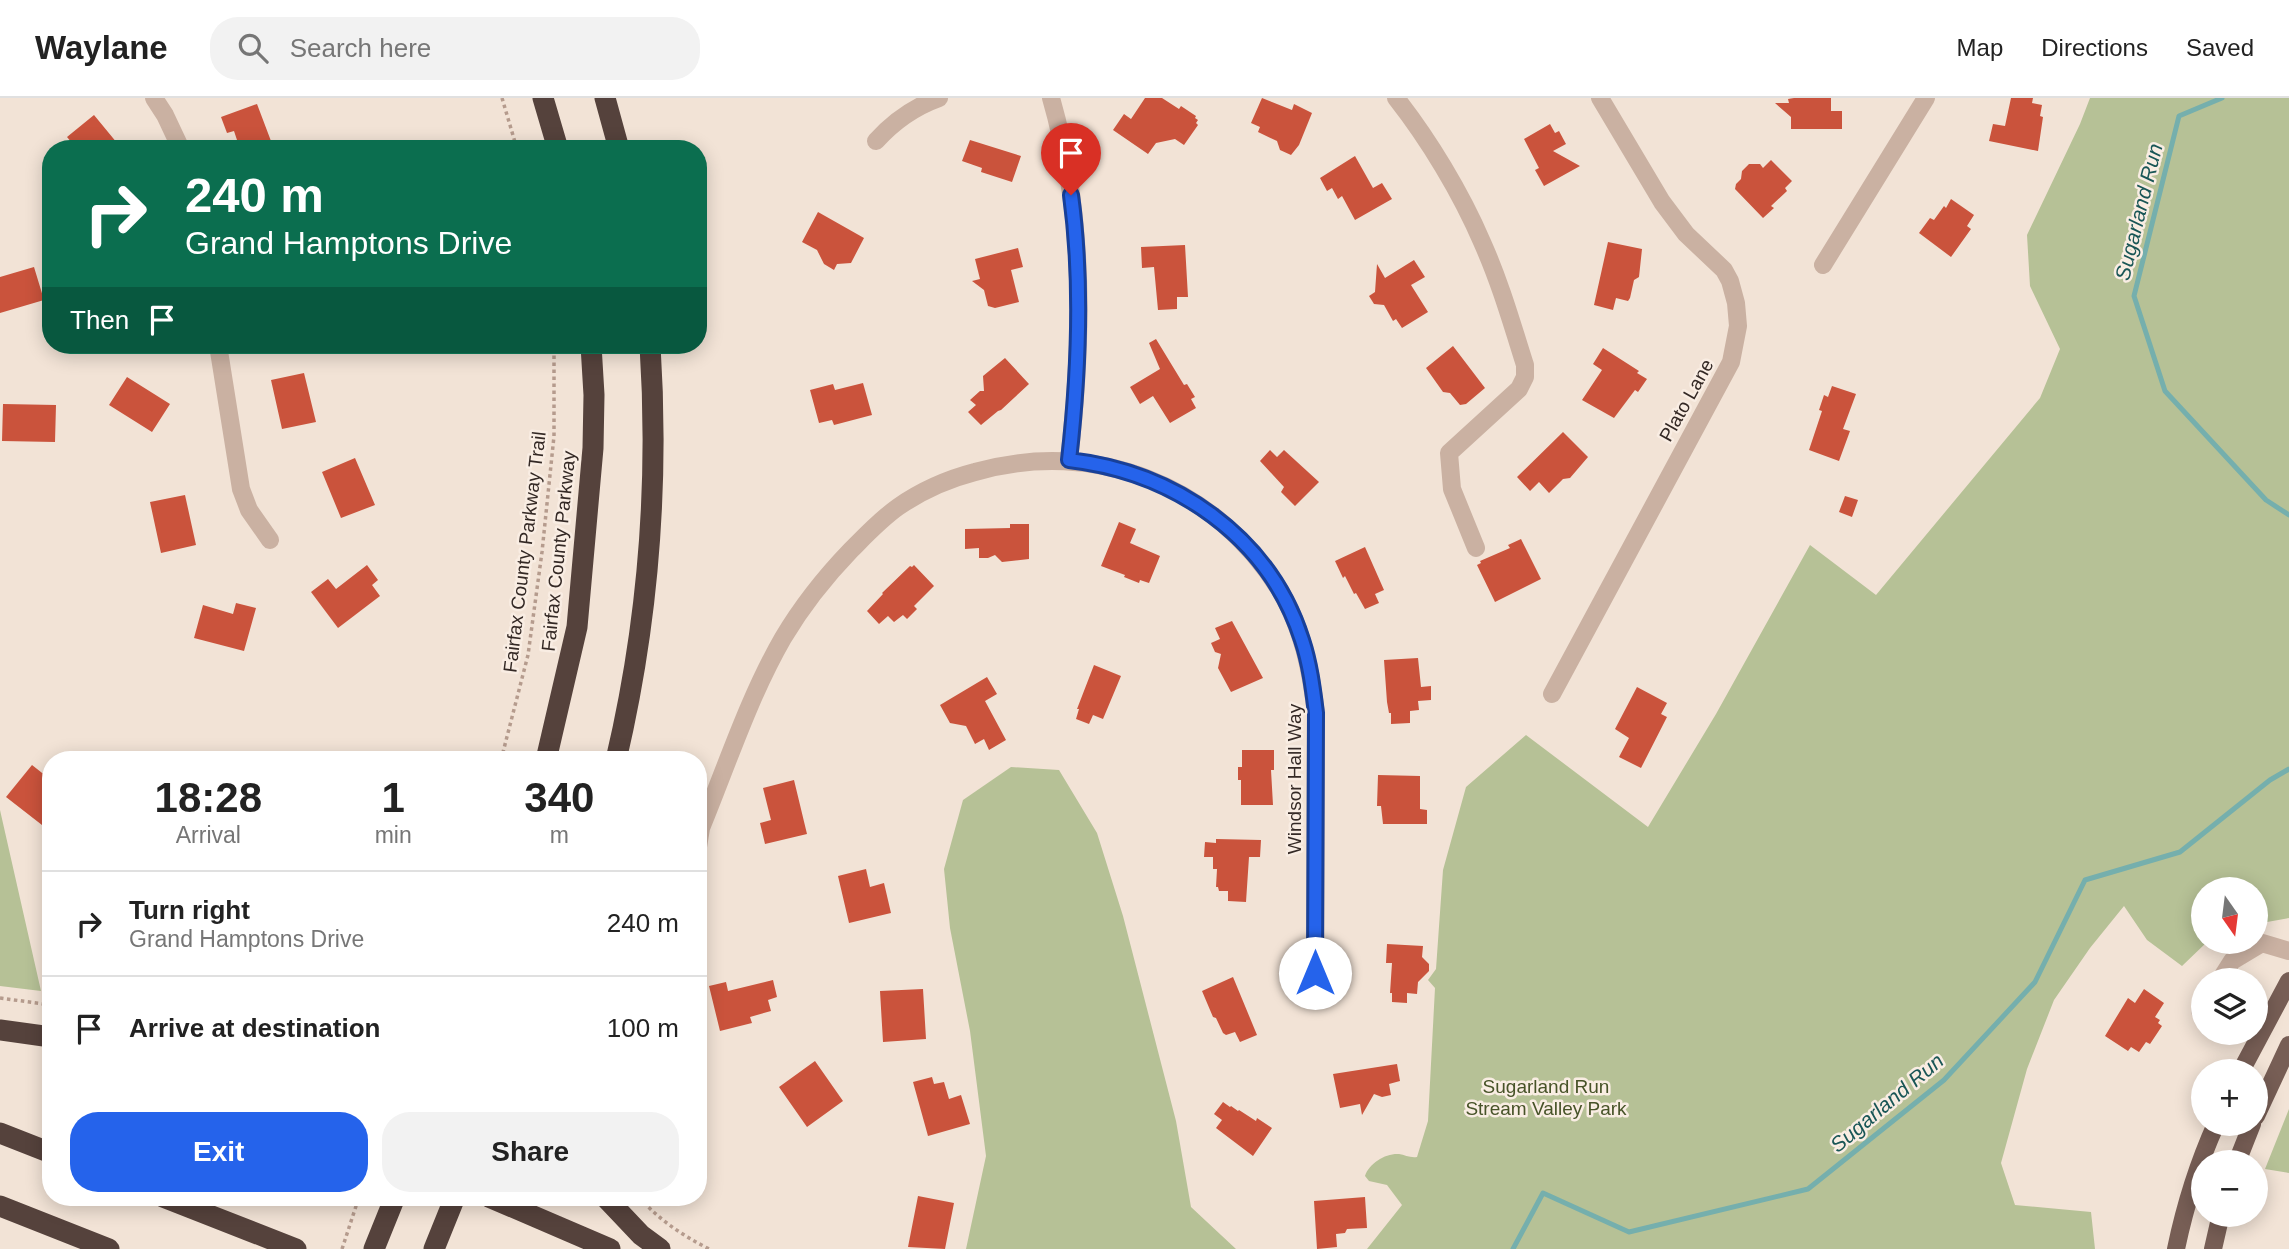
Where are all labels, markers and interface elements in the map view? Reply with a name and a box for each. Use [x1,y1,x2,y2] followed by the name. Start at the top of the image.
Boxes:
[210,17,700,80] search box
[35,29,168,66] text: Waylane
[234,29,272,67] icon: search
[290,33,431,63] text: Search here
[1957,34,2003,61] text: Map
[2041,34,2148,61] text: Directions
[2186,34,2254,61] text: Saved
[1041,123,1101,195] pin
[1052,134,1090,172] icon: arrive
[2110,141,2167,283] water label: Sugarland Run
[70,168,161,259] icon: right
[185,168,324,222] text: 240 m
[185,225,512,261] text: Grand Hamptons Drive
[143,301,181,339] icon: arrive
[70,305,129,335] text: Then
[1655,355,1718,445] street label: Plato Lane
[499,430,550,674] street label: Fairfax County Parkway Trail
[538,449,580,652] street label: Fairfax County Parkway
[1284,703,1305,854] street label: Windsor Hall Way
[155,774,262,821] text: 18:28
[381,774,405,821] text: 1
[524,774,594,821] text: 340
[176,822,241,848] text: Arrival
[375,822,412,848] text: min
[550,822,569,848] text: m
[2191,877,2268,954] north arrow
[2191,877,2268,1227] map controls
[129,895,250,925] text: Turn right
[70,905,108,943] icon: right
[607,908,679,938] text: 240 m
[129,926,364,952] text: Grand Hamptons Drive
[1278,936,1352,1010] position arrow
[2191,968,2268,1045] button: layers
[70,1010,108,1048] icon: arrive
[129,1013,380,1043] text: Arrive at destination
[607,1013,679,1043] text: 100 m
[1826,1049,1948,1156] water label: Sugarland Run
[2191,1059,2268,1136] button: +
[1465,1076,1627,1119] park label: Sugarland Run Stream Valley Park
[70,1112,368,1192] button: Exit
[382,1112,679,1192] button: Share
[2191,1150,2268,1227] button: −

